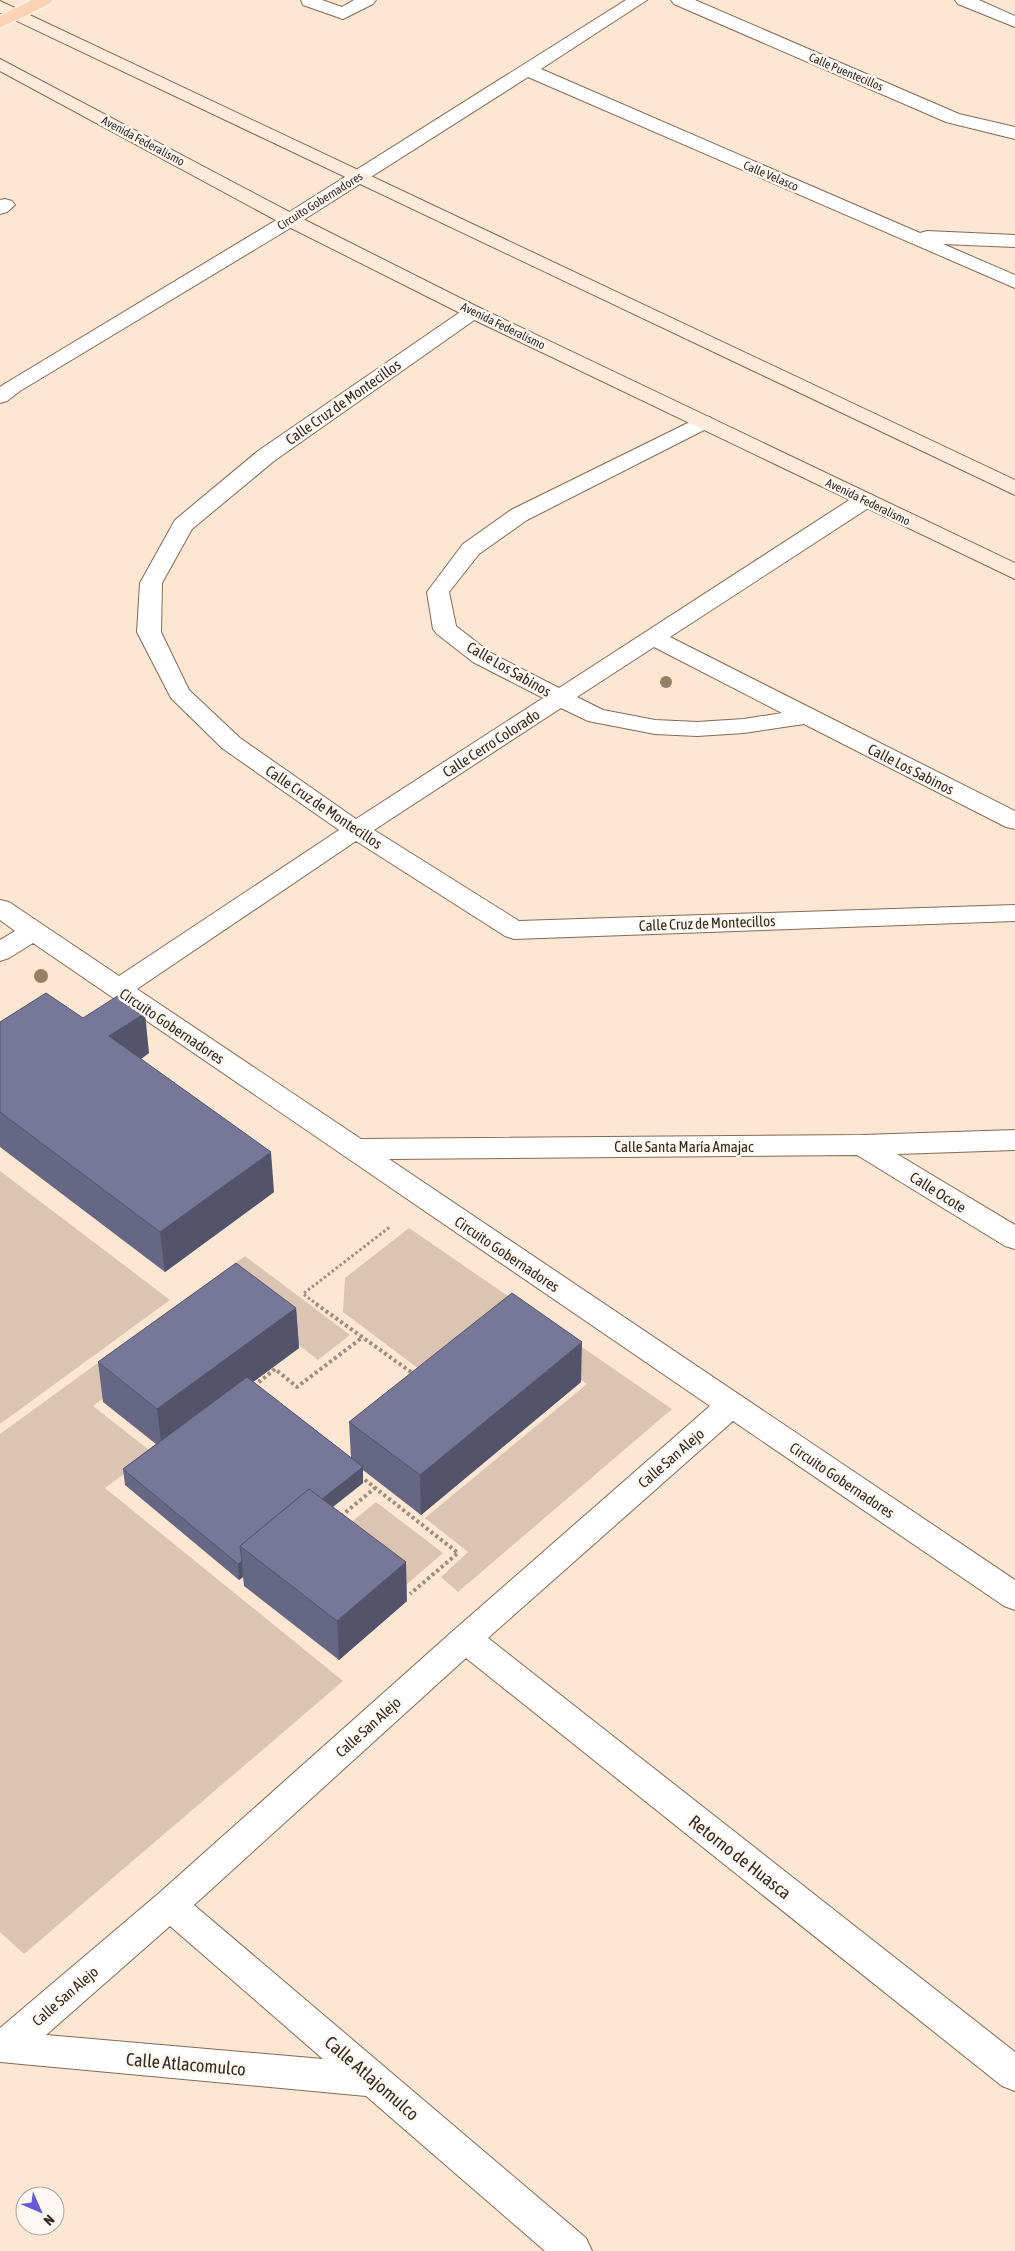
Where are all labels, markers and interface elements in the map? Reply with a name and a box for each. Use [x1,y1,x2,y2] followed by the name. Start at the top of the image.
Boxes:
[807,50,885,94] street label: Calle Puentecillos
[99,113,187,169] street label: Avenida Federalismo
[741,158,801,194] street label: Calle Velasco
[275,169,365,233] street label: Circuito Gobernadores
[459,300,548,353] street label: Avenida Federalismo
[282,356,404,448] street label: Calle Cruz de Montecillos
[824,476,913,529] street label: Avenida Federalismo
[464,638,554,700] street label: Calle Los Sabinos
[439,705,543,781] street label: Calle Cerro Colorado
[865,740,957,798] street label: Calle Los Sabinos
[263,762,385,852] street label: Calle Cruz de Montecillos
[638,912,776,934] street label: Calle Cruz de Montecillos
[116,985,228,1067] street label: Circuito Gobernadores
[614,1138,754,1155] street label: Calle Santa María Amajac
[907,1168,969,1216] street label: Calle Ocote
[451,1213,563,1295] street label: Circuito Gobernadores
[635,1425,707,1491] street label: Calle San Alejo
[786,1439,898,1521] street label: Circuito Gobernadores
[332,1693,404,1761] street label: Calle San Alejo
[685,1811,795,1903] street label: Retorno de Huasca
[29,1963,101,2029] street label: Calle San Alejo
[321,2032,423,2124] street label: Calle Atlajomulco
[125,2048,247,2080] street label: Calle Atlacomulco
[15,2186,65,2236] north arrow
[41,2212,58,2229] text: N

